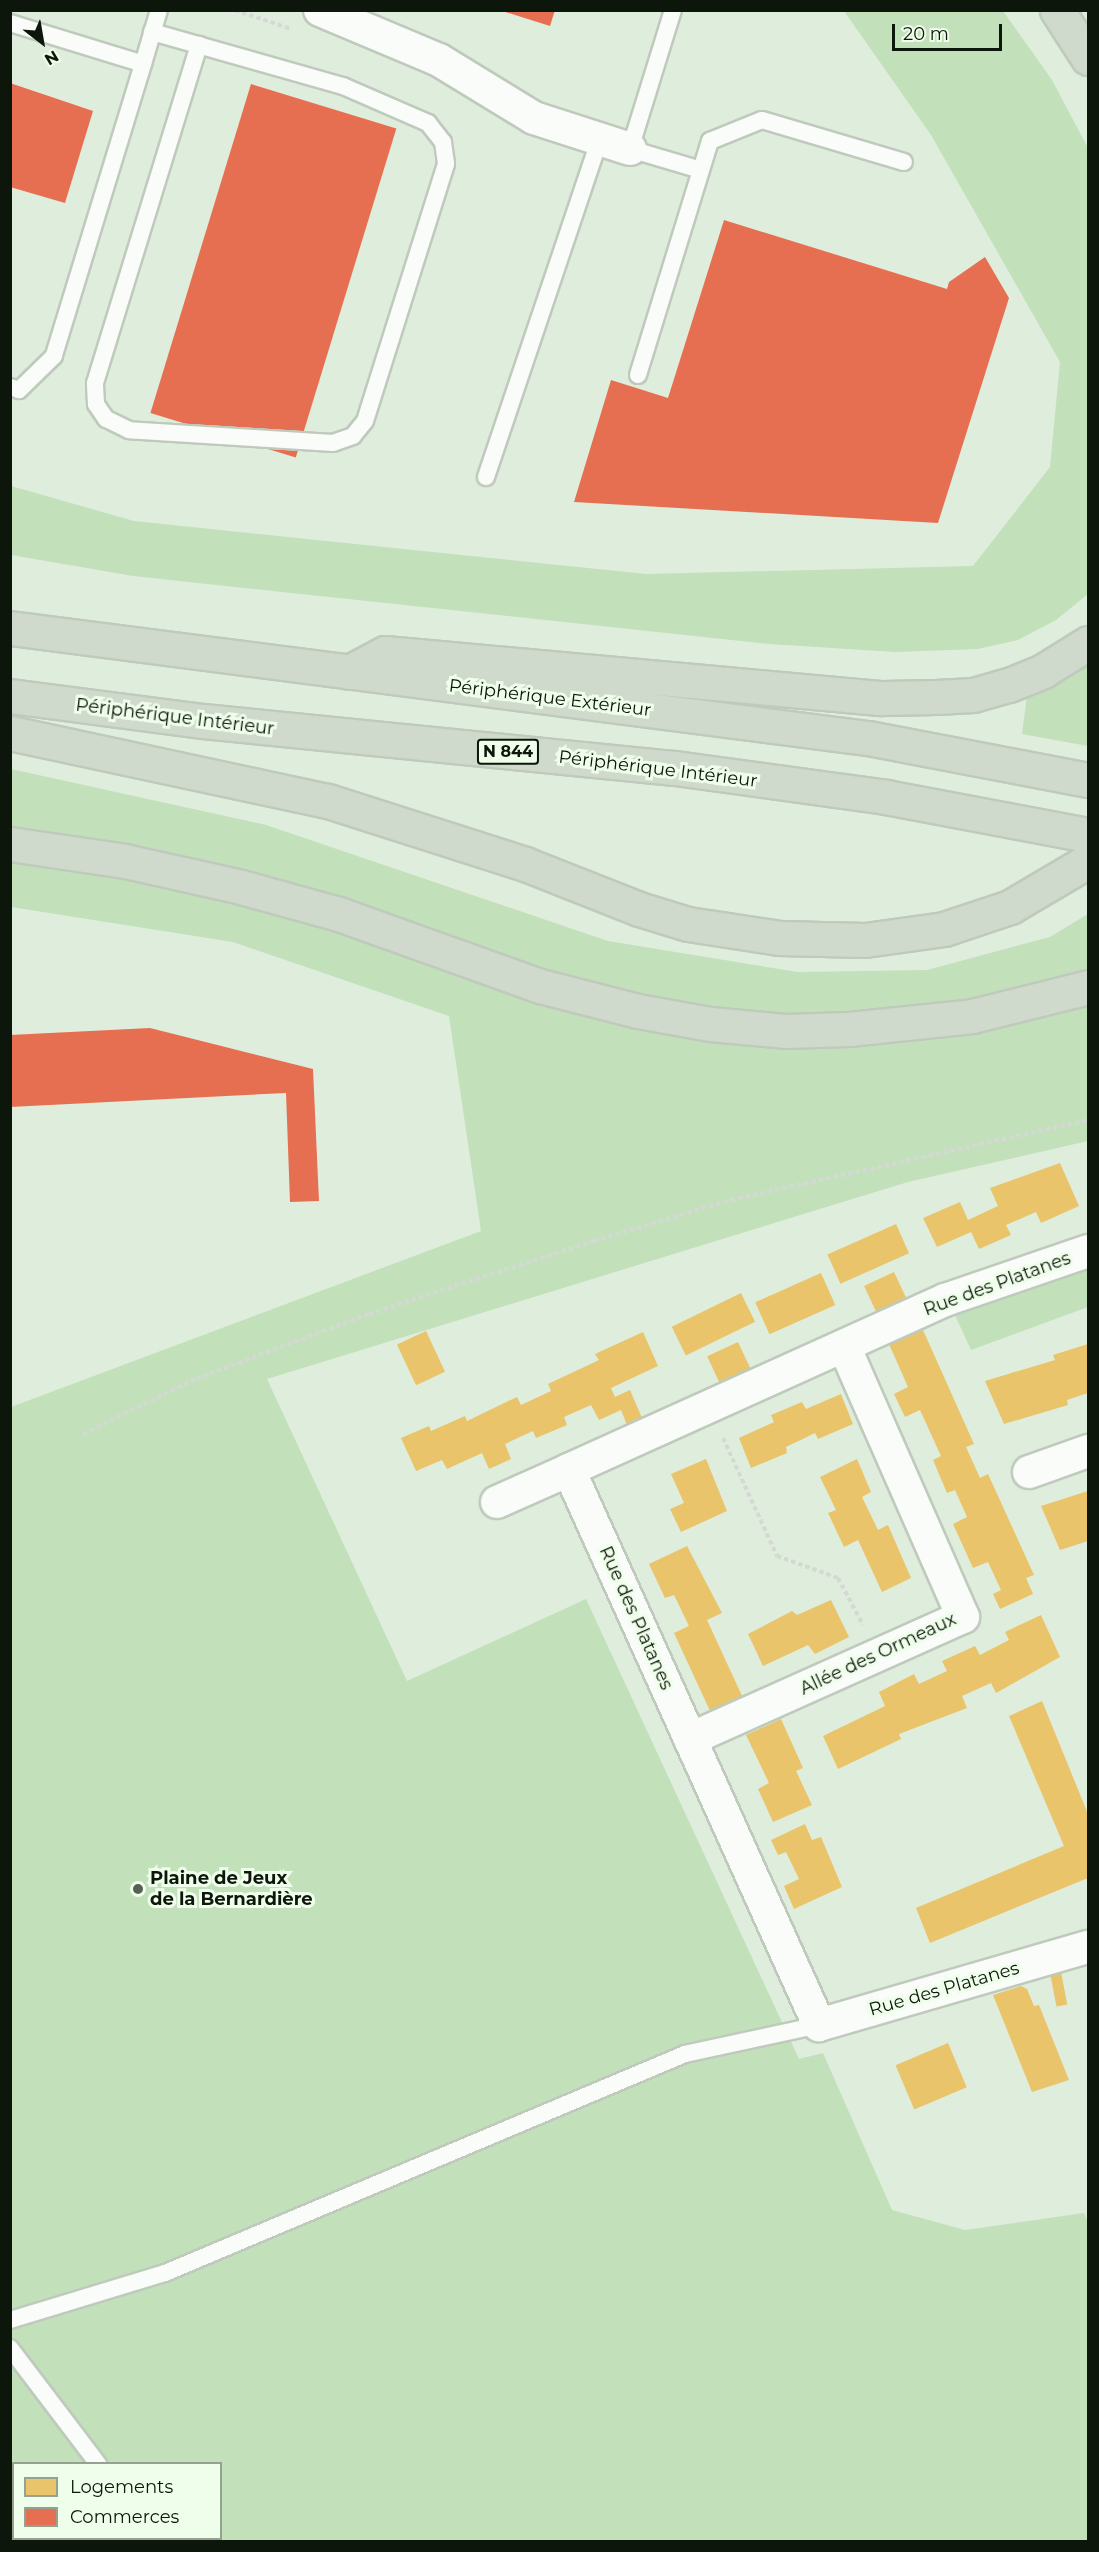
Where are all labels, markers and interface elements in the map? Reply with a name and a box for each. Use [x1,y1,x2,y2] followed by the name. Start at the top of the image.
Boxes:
[12,12,72,72] north arrow
[895,12,1004,50] scale bar
[903,23,949,45] text: 20 m
[41,46,62,69] text: N
[448,675,652,721] street label: Périphérique Extérieur
[74,694,276,740] street label: Périphérique Intérieur
[476,739,540,765] road number: N 844
[557,746,759,792] street label: Périphérique Intérieur
[920,1247,1074,1321] street label: Rue des Platanes
[595,1543,677,1693] street label: Rue des Platanes
[796,1608,960,1700] street label: Allée des Ormeaux
[150,1868,313,1910] place label: Plaine de Jeux de la Bernardière
[131,1882,145,1896] marker: Plaine de Jeux de la Bernardière
[867,1957,1021,2021] street label: Rue des Platanes
[12,2462,222,2540] legend
[70,2476,173,2498] text: Logements
[70,2506,179,2528] text: Commerces

